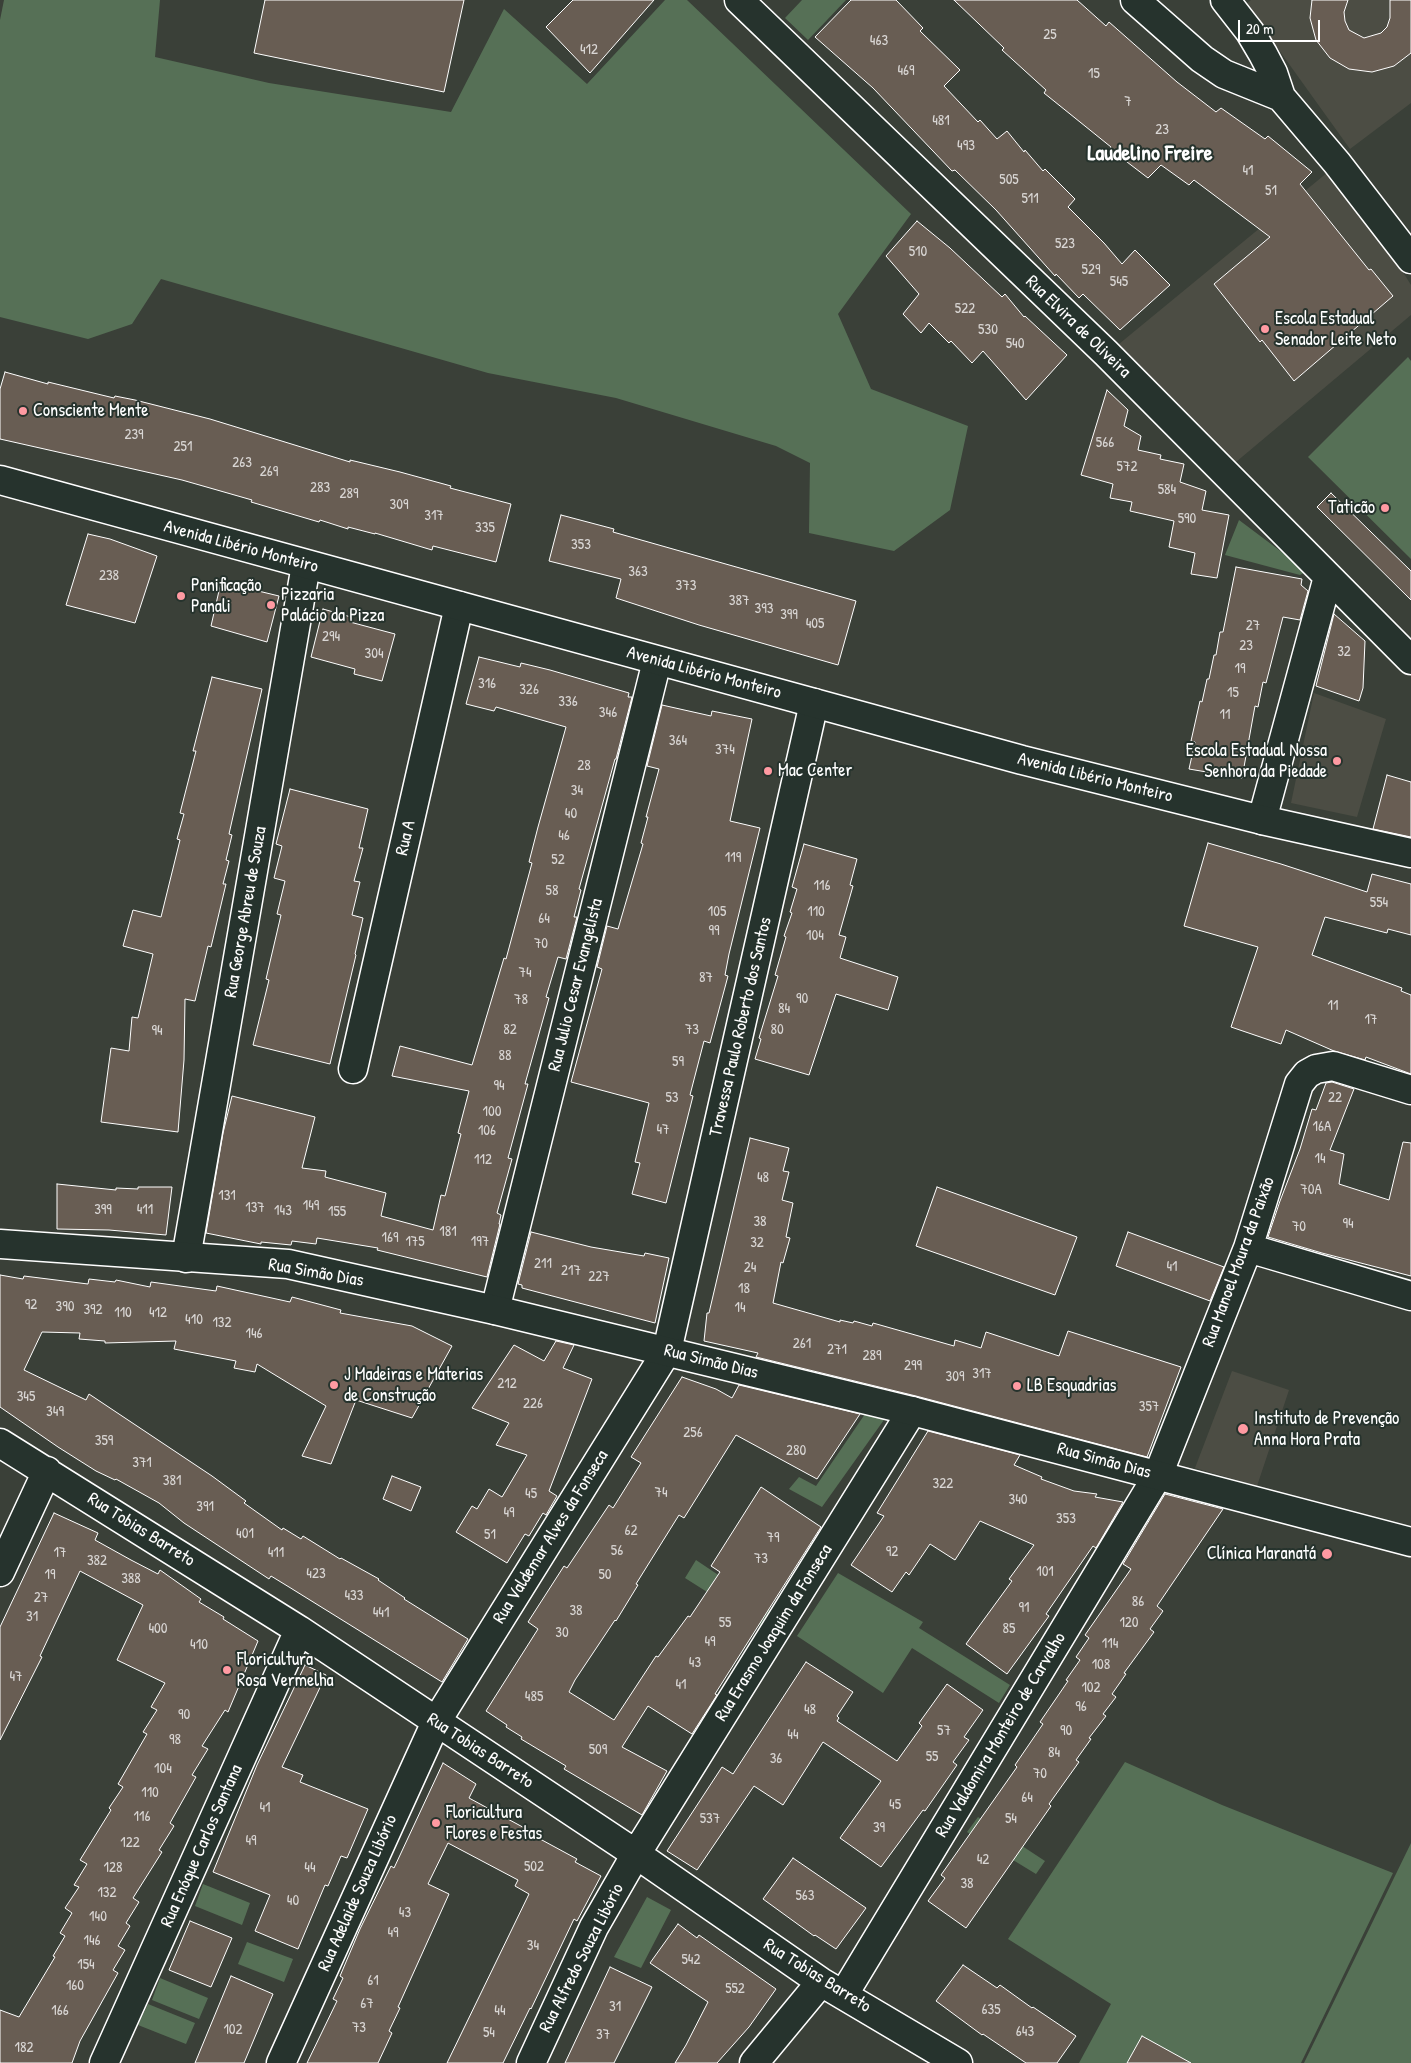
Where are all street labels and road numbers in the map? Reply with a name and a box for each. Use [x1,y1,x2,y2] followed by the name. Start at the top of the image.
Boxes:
[1021,271,1135,383] street label: Rua Elvira de Oliveira
[161,516,321,578] street label: Avenida Libério Monteiro
[624,642,784,704] street label: Avenida Libério Monteiro
[1015,748,1175,808] street label: Avenida Libério Monteiro
[392,818,420,858] street label: Rua A
[220,825,272,999] street label: Rua George Abreu de Souza
[544,896,608,1074] street label: Rua Julio Cesar Evangelista
[705,915,777,1139] street label: Travessa Paulo Roberto dos Santos
[1198,1174,1280,1350] street label: Rua Manoel Moura da Paixão
[267,1254,365,1292] street label: Rua Simão Dias
[662,1340,760,1384] street label: Rua Simão Dias
[1055,1438,1153,1484] street label: Rua Simão Dias
[489,1446,613,1628] street label: Rua Valdemar Alves da Fonseca
[83,1488,199,1572] street label: Rua Tobias Barreto
[711,1541,837,1725] street label: Rua Erasmo Joaquim da Fonseca
[931,1629,1071,1841] street label: Rua Valdomira Monteiro de Carvalho
[423,1709,537,1793] street label: Rua Tobias Barreto
[156,1761,248,1931] street label: Rua Enóque Carlos Santana
[314,1811,402,1975] street label: Rua Adelaide Souza Libório
[535,1880,629,2036] street label: Rua Alfredo Souza Libório
[759,1934,875,2018] street label: Rua Tobias Barreto

